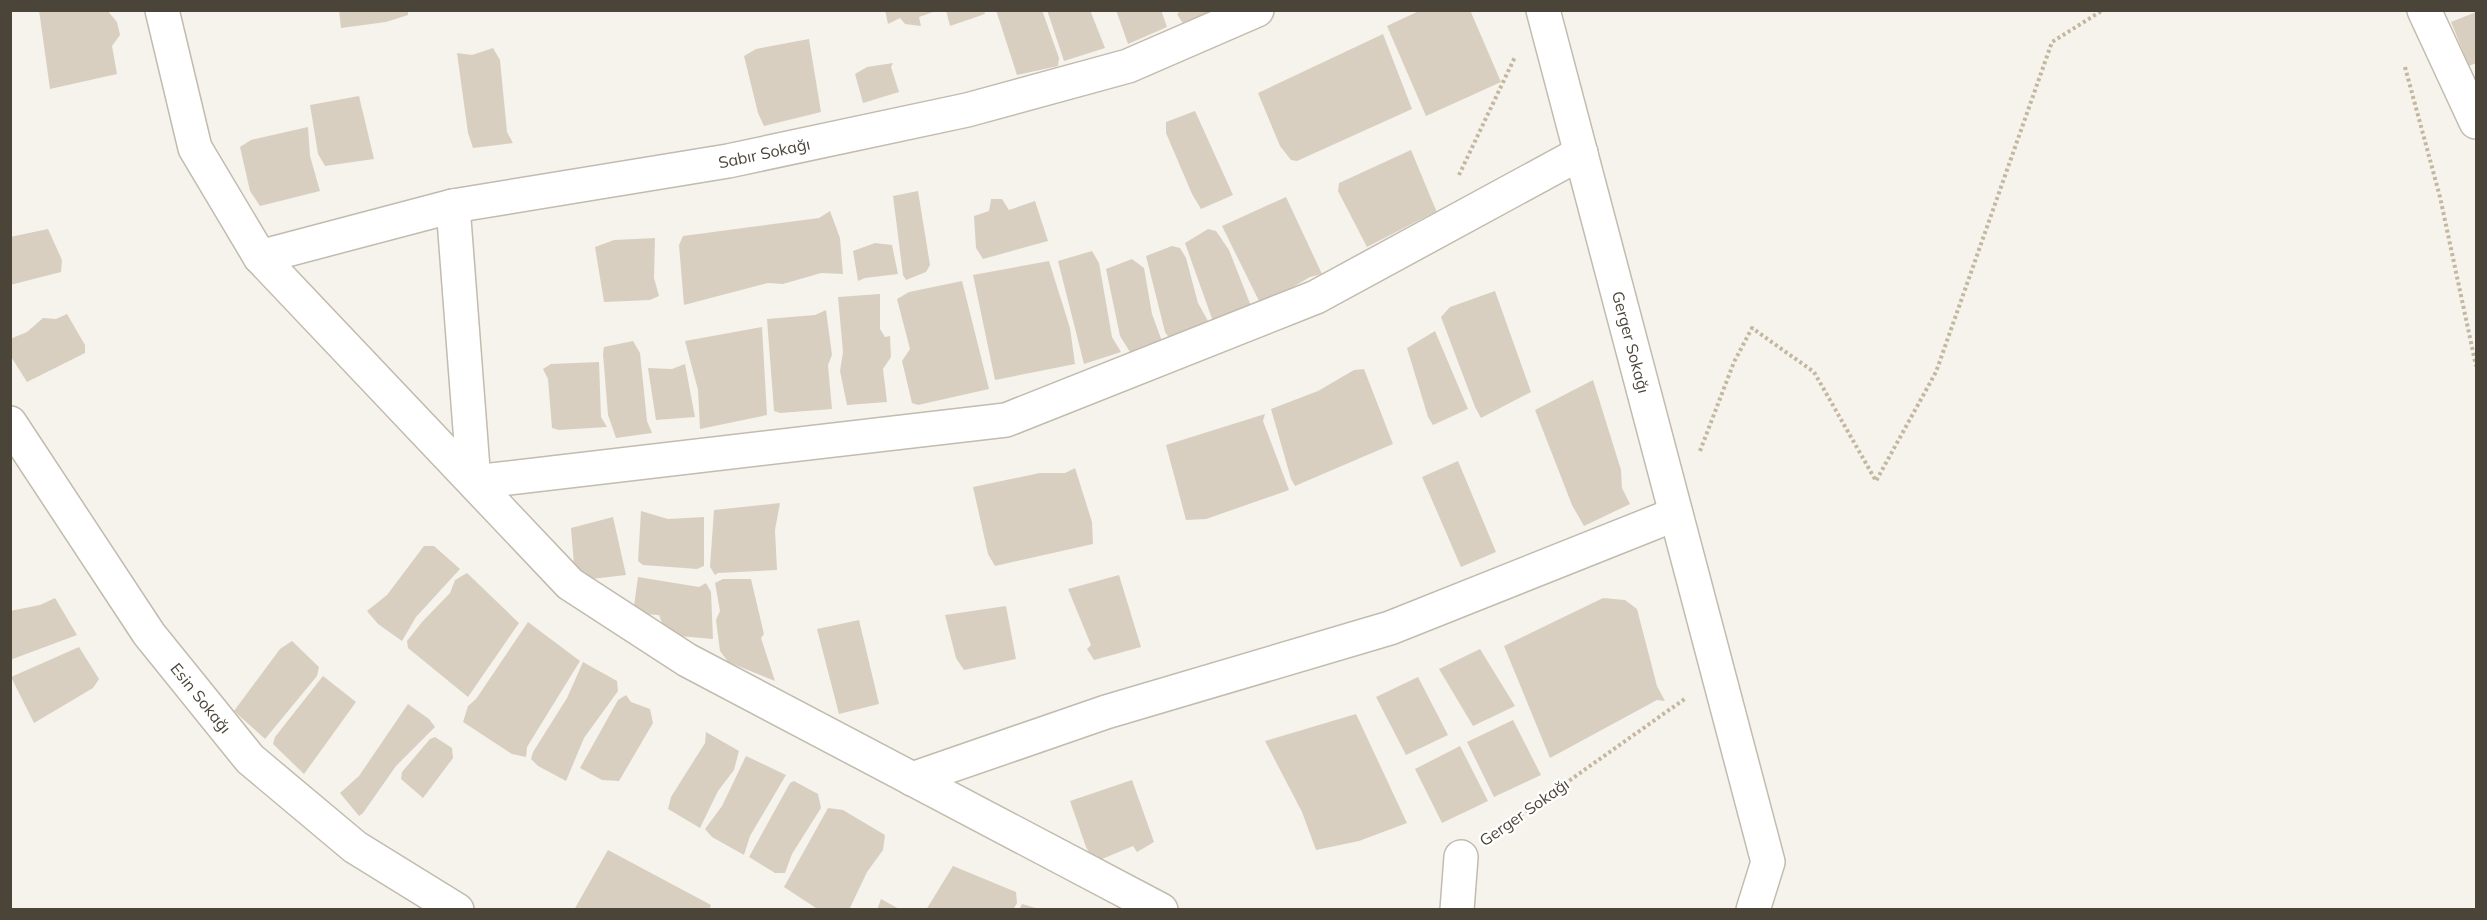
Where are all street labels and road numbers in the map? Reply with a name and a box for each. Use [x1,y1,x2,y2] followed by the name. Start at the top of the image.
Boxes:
[716,134,812,172] street label: Sabır Sokağı
[1608,289,1654,395] street label: Gerger Sokağı
[167,659,235,737] street label: Esin Sokağı
[1475,774,1573,850] street label: Gerger Sokağı

